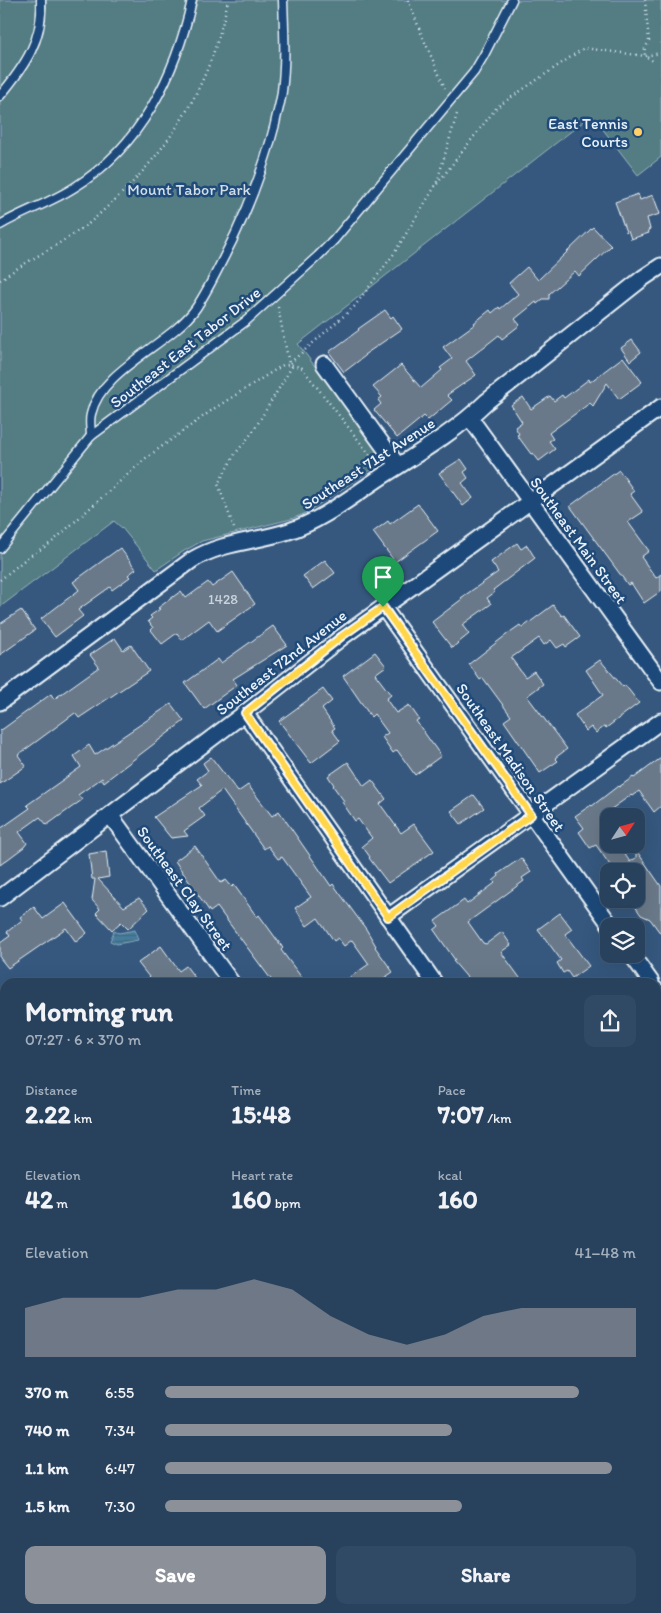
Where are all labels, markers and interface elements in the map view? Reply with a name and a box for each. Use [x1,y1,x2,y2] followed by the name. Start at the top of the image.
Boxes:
[548,114,628,151] place label: East Tennis Courts
[632,126,644,138] marker: East Tennis Courts
[127,180,251,199] park label: Mount Tabor Park
[106,283,264,412] street label: Southeast East Tabor Drive
[298,413,439,514] street label: Southeast 71st Avenue
[526,473,631,607] street label: Southeast Main Street
[362,556,404,607] pin
[369,563,397,591] icon: arrive
[208,591,238,608] house number: 1428
[212,605,350,719] street label: Southeast 72nd Avenue
[452,679,569,835] street label: Southeast Madison Street
[600,808,645,852] north arrow
[600,808,645,963] map controls
[133,822,236,954] street label: Southeast Clay Street
[600,863,645,908] button: locate
[600,918,645,963] button: layers
[25,994,173,1028] text: Morning run
[584,995,636,1047] button: share
[25,1030,141,1049] text: 07:27 · 6 × 370 m
[25,1082,77,1099] text: Distance
[231,1082,261,1099] text: Time
[438,1082,466,1099] text: Pace
[25,1099,71,1129] text: 2.22
[231,1099,291,1129] text: 15:48
[438,1099,484,1129] text: 7:07
[71,1110,92,1127] text: km
[484,1110,512,1127] text: /km
[25,1167,81,1184] text: Elevation
[231,1167,293,1184] text: Heart rate
[438,1167,463,1184] text: kcal
[25,1184,53,1214] text: 42
[231,1184,272,1214] text: 160
[438,1184,478,1214] text: 160
[53,1195,68,1212] text: m
[272,1195,301,1212] text: bpm
[25,1243,89,1262] text: Elevation
[575,1243,636,1262] text: 41–48 m
[25,1383,69,1402] text: 370 m
[105,1383,134,1402] text: 6:55
[25,1421,69,1440] text: 740 m
[105,1421,135,1440] text: 7:34
[25,1459,69,1478] text: 1.1 km
[105,1459,135,1478] text: 6:47
[25,1497,70,1516] text: 1.5 km
[105,1497,135,1516] text: 7:30
[25,1546,326,1604] button: Save
[336,1546,636,1604] button: Share

